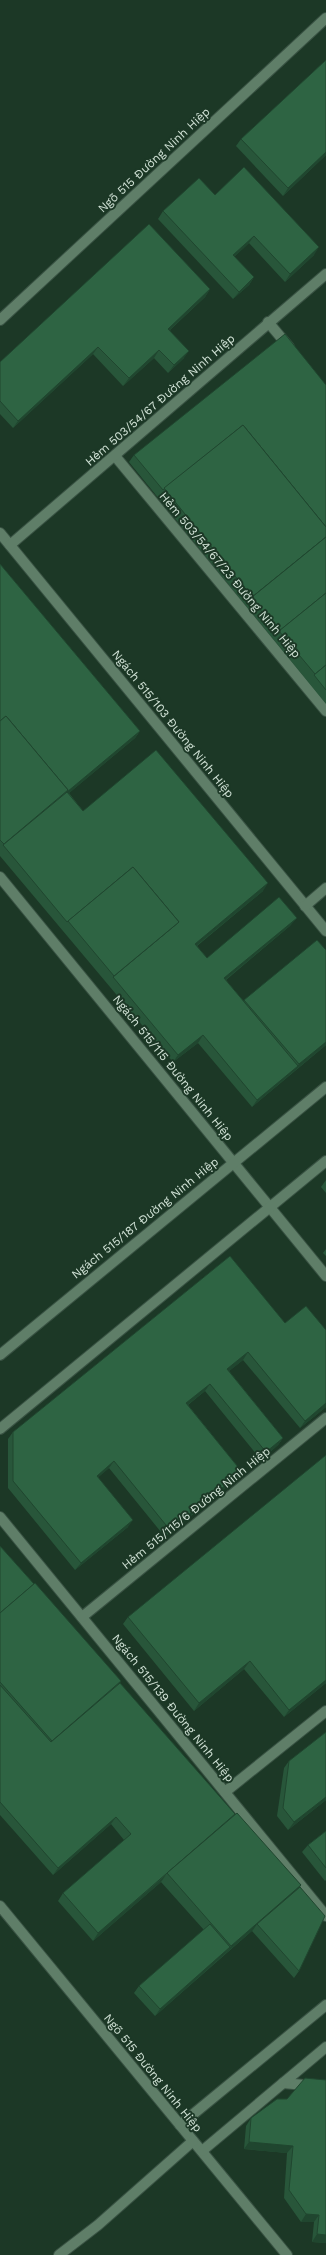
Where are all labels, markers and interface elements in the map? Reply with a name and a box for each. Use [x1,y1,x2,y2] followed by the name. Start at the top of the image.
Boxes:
[95,104,213,216] street label: Ngõ 515 Đường Ninh Hiệp
[82,331,238,469] street label: Hẻm 503/54/67 Đường Ninh Hiệp
[156,489,304,661] street label: Hẻm 503/54/67/23 Đường Ninh Hiệp
[109,647,237,801] street label: Ngách 515/103 Đường Ninh Hiệp
[110,992,236,1144] street label: Ngách 515/115 Đường Ninh Hiệp
[69,1154,221,1282] street label: Ngách 515/187 Đường Ninh Hiệp
[119,1444,273,1572] street label: Hẻm 515/115/6 Đường Ninh Hiệp
[109,1631,237,1785] street label: Ngách 515/139 Đường Ninh Hiệp
[101,2011,205,2135] street label: Ngõ 515 Đường Ninh Hiệp

